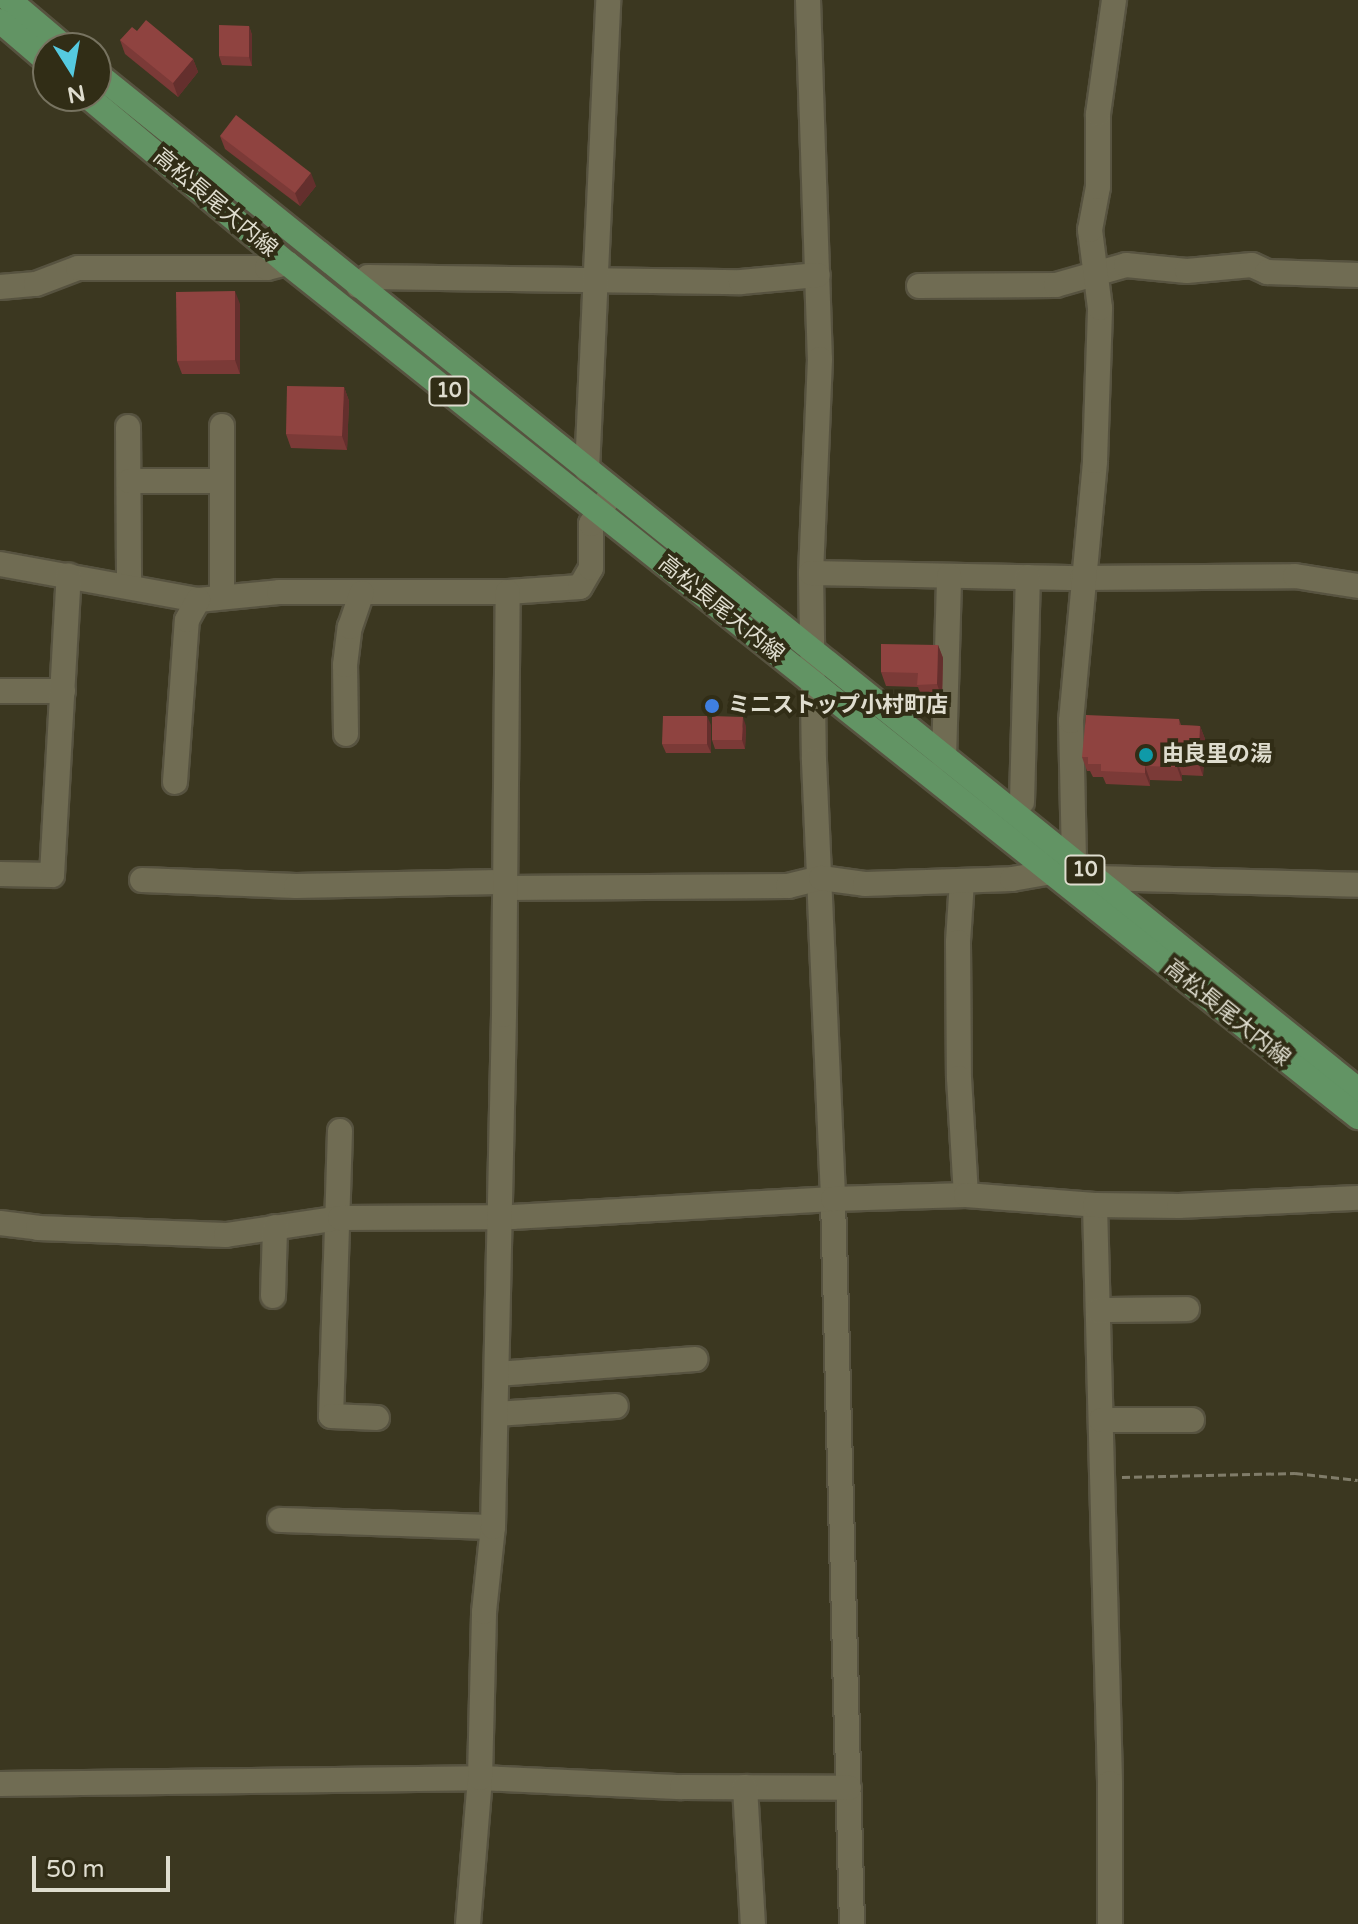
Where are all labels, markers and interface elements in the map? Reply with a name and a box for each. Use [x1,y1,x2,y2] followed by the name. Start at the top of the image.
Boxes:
[32,32,112,112] north arrow
[65,79,87,108] text: N
[148,143,282,263] street label: 高松長尾大内線
[427,375,471,407] road number: 10
[653,550,789,668] street label: 高松長尾大内線
[728,693,948,719] place label: ミニストップ小村町店
[703,697,721,715] marker: ミニストップ小村町店
[1162,742,1272,768] place label: 由良里の湯
[1137,746,1155,764] marker: 由良里の湯
[1063,854,1107,886] road number: 10
[1159,954,1295,1072] street label: 高松長尾大内線
[36,1840,174,1890] scale bar
[46,1855,104,1884] text: 50 m

